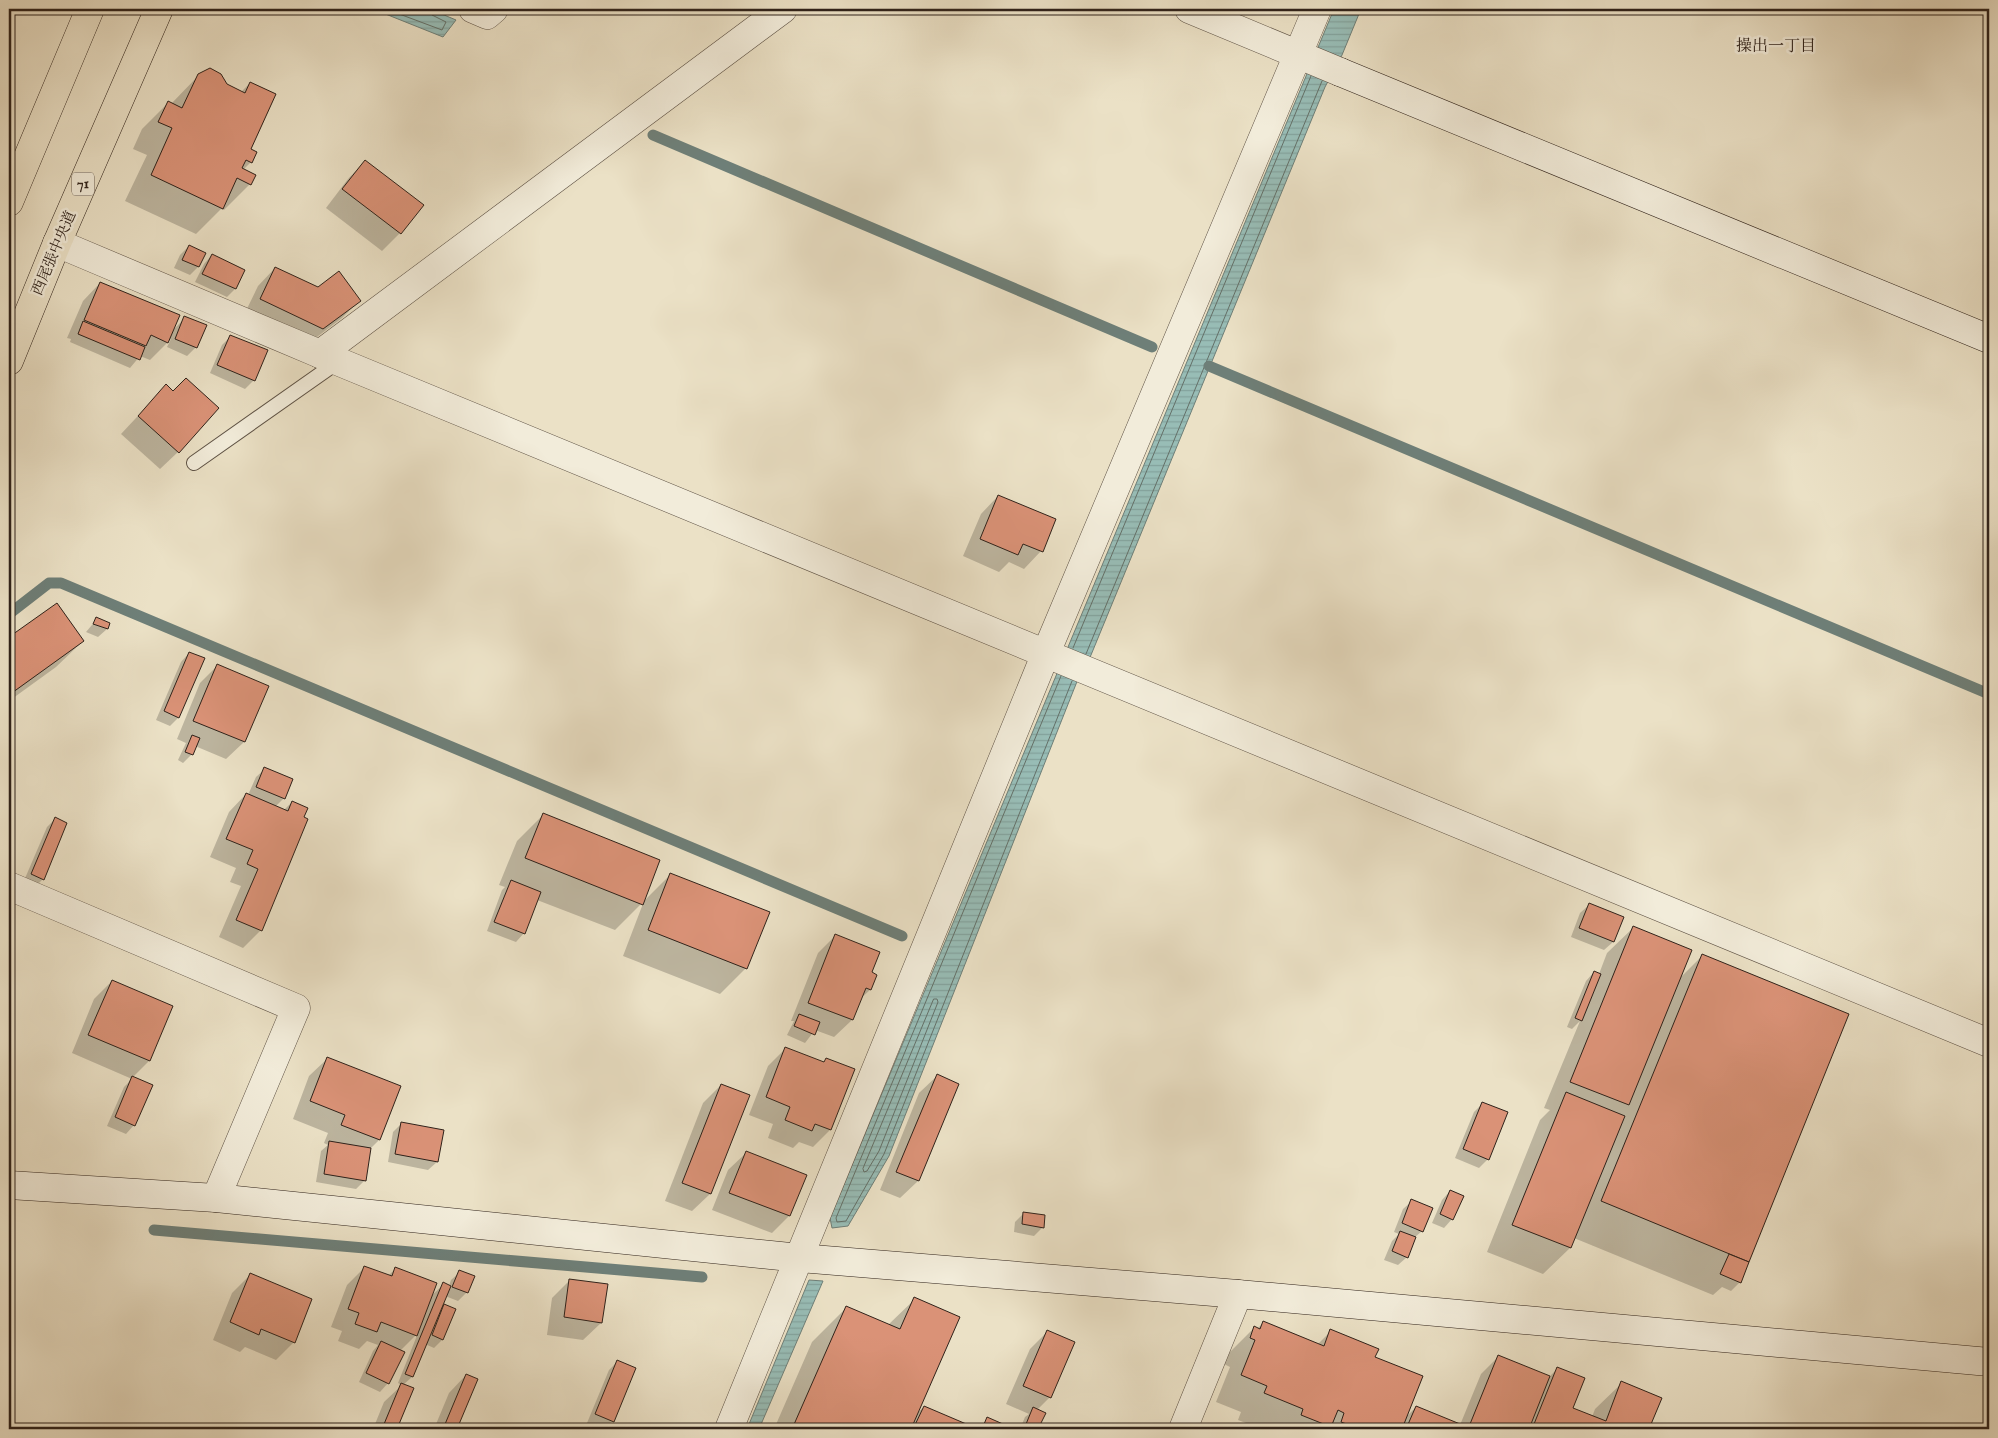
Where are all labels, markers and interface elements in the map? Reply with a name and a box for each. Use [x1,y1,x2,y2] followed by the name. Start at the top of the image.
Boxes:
[1736,37,1816,57] district label: 操出一丁目
[72,172,94,195] road number: 71
[28,208,80,298] street label: 西尾張中央道

